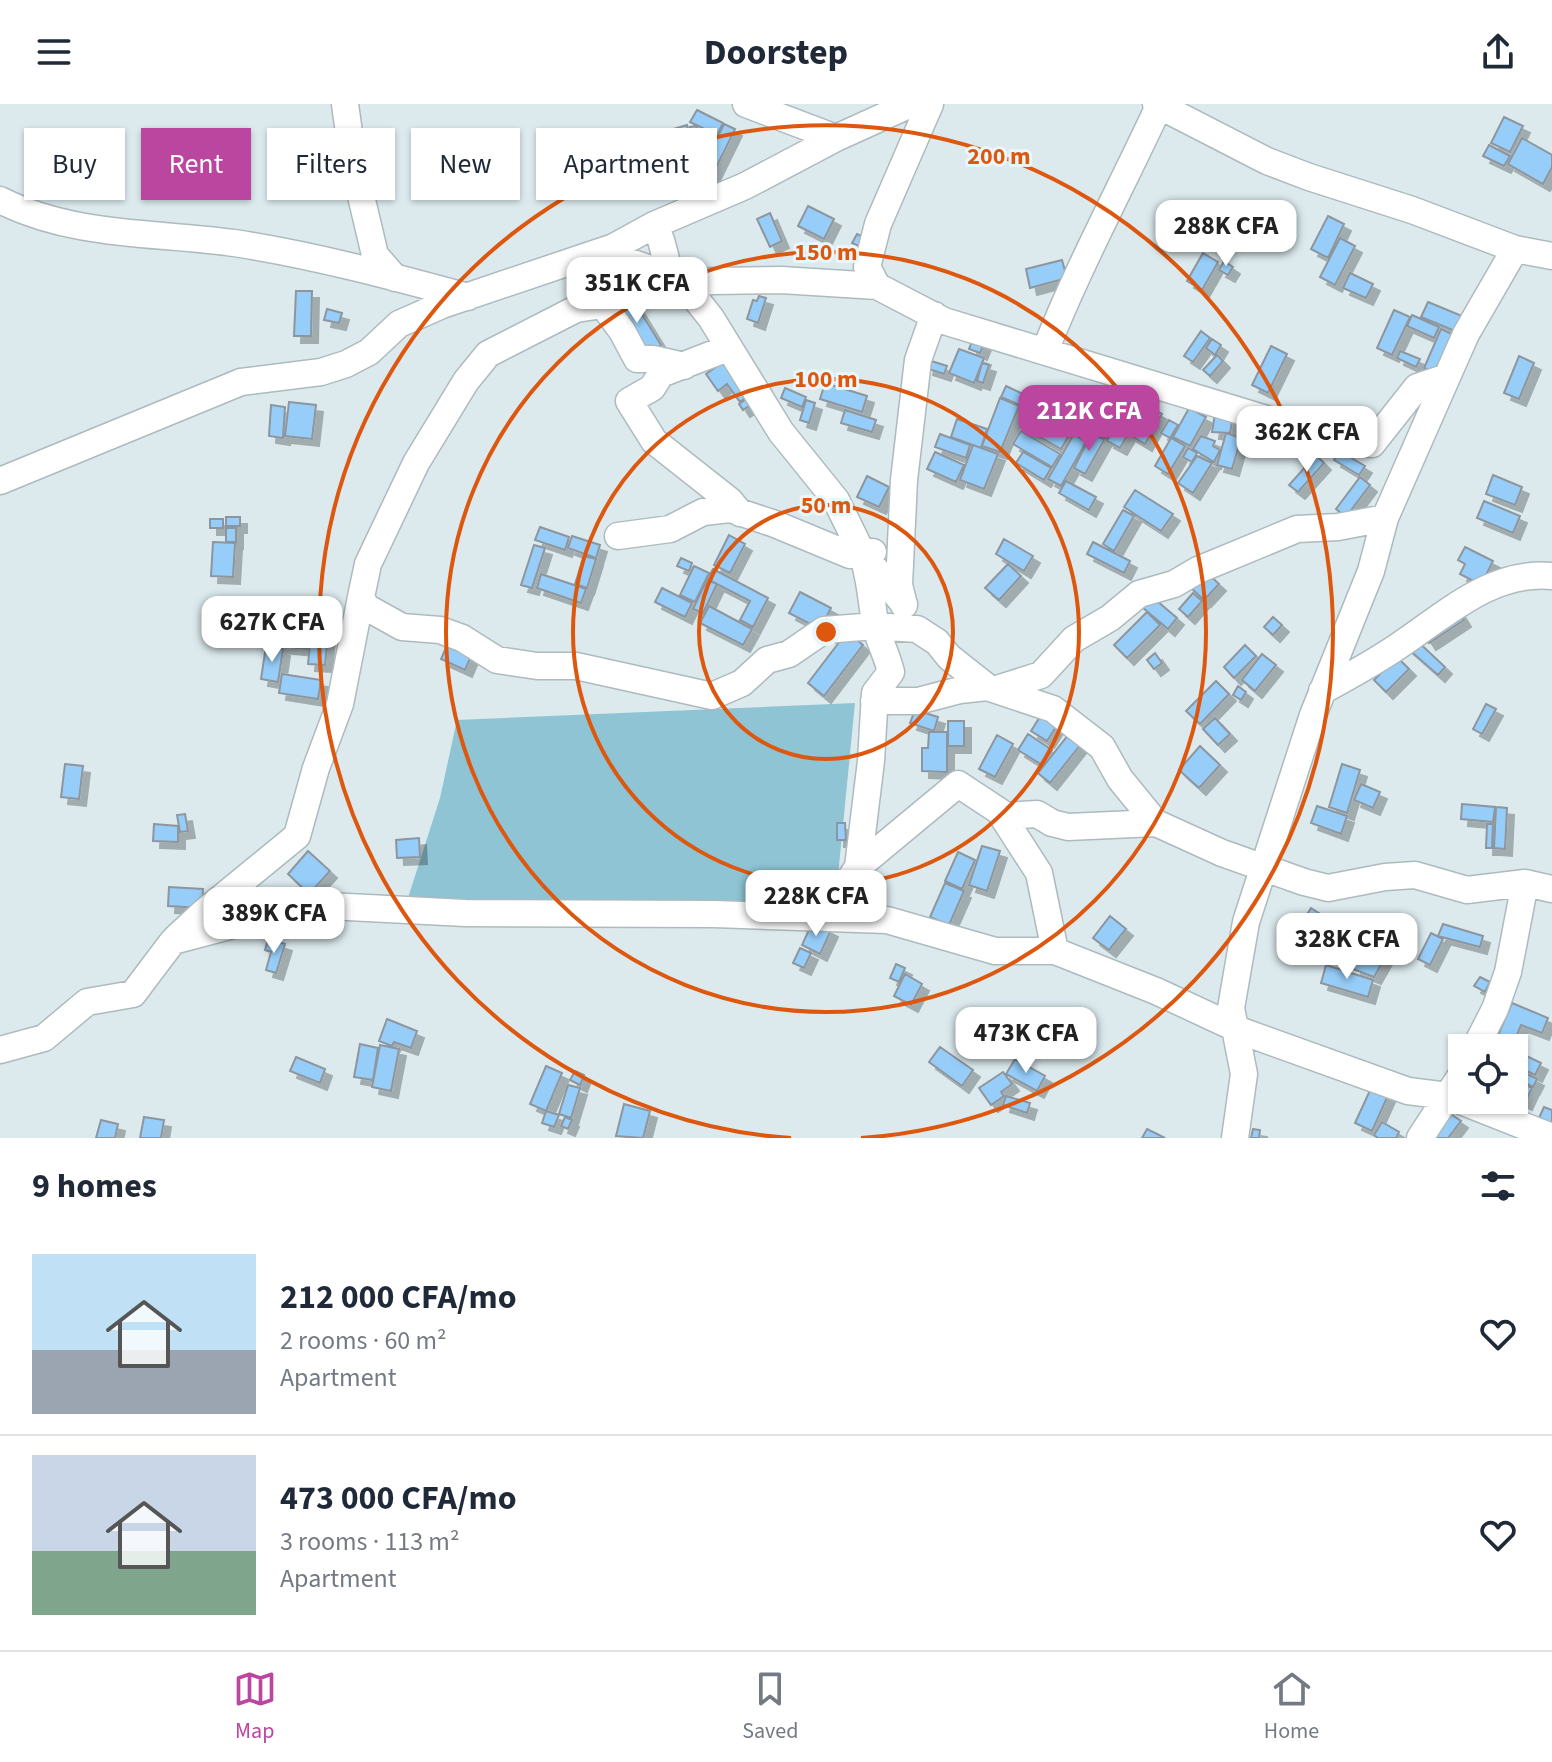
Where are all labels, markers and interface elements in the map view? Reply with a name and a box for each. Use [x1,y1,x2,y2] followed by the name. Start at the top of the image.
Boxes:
[704,27,848,78] text: Doorstep
[32,30,76,74] icon: menu
[1476,30,1520,74] icon: share
[24,128,125,200] chip: Buy
[141,128,251,200] chip: Rent
[267,128,395,200] chip: Filters
[411,128,520,200] chip: New
[536,128,717,200] chip: Apartment
[967,139,1031,174] text: 200 m
[1143,200,1309,268] pin: 288K CFA
[1174,207,1278,244] text: 288K CFA
[794,235,858,270] text: 150 m
[554,257,720,325] pin: 351K CFA
[585,264,689,301] text: 351K CFA
[794,362,858,397] text: 100 m
[1006,385,1172,453] pin: 212K CFA
[1037,392,1141,429] text: 212K CFA
[1224,406,1390,474] pin: 362K CFA
[1255,413,1359,450] text: 362K CFA
[801,488,851,523] text: 50 m
[189,596,355,664] pin: 627K CFA
[220,603,324,640] text: 627K CFA
[812,618,840,646] centre of rings
[733,870,899,938] pin: 228K CFA
[764,877,868,914] text: 228K CFA
[191,887,357,955] pin: 389K CFA
[222,894,326,931] text: 389K CFA
[1264,913,1430,981] pin: 328K CFA
[1295,920,1399,957] text: 328K CFA
[943,1007,1109,1075] pin: 473K CFA
[974,1014,1078,1051] text: 473K CFA
[1448,1034,1528,1114] map controls
[1448,1034,1528,1114] button: locate
[32,1162,157,1211] text: 9 homes
[1476,1164,1520,1208] icon: filters
[280,1273,517,1322] text: 212 000 CFA/mo
[96,1286,192,1382] icon: home
[1476,1312,1520,1356] icon: heart
[280,1322,447,1359] text: 2 rooms · 60 m²
[280,1359,397,1396] text: Apartment
[280,1474,517,1523] text: 473 000 CFA/mo
[96,1487,192,1583] icon: home
[1476,1513,1520,1557] icon: heart
[280,1523,459,1560] text: 3 rooms · 113 m²
[280,1560,397,1597] text: Apartment
[233,1667,277,1747] tab: Map
[742,1667,798,1747] tab: Saved
[1264,1667,1319,1747] tab: Home

